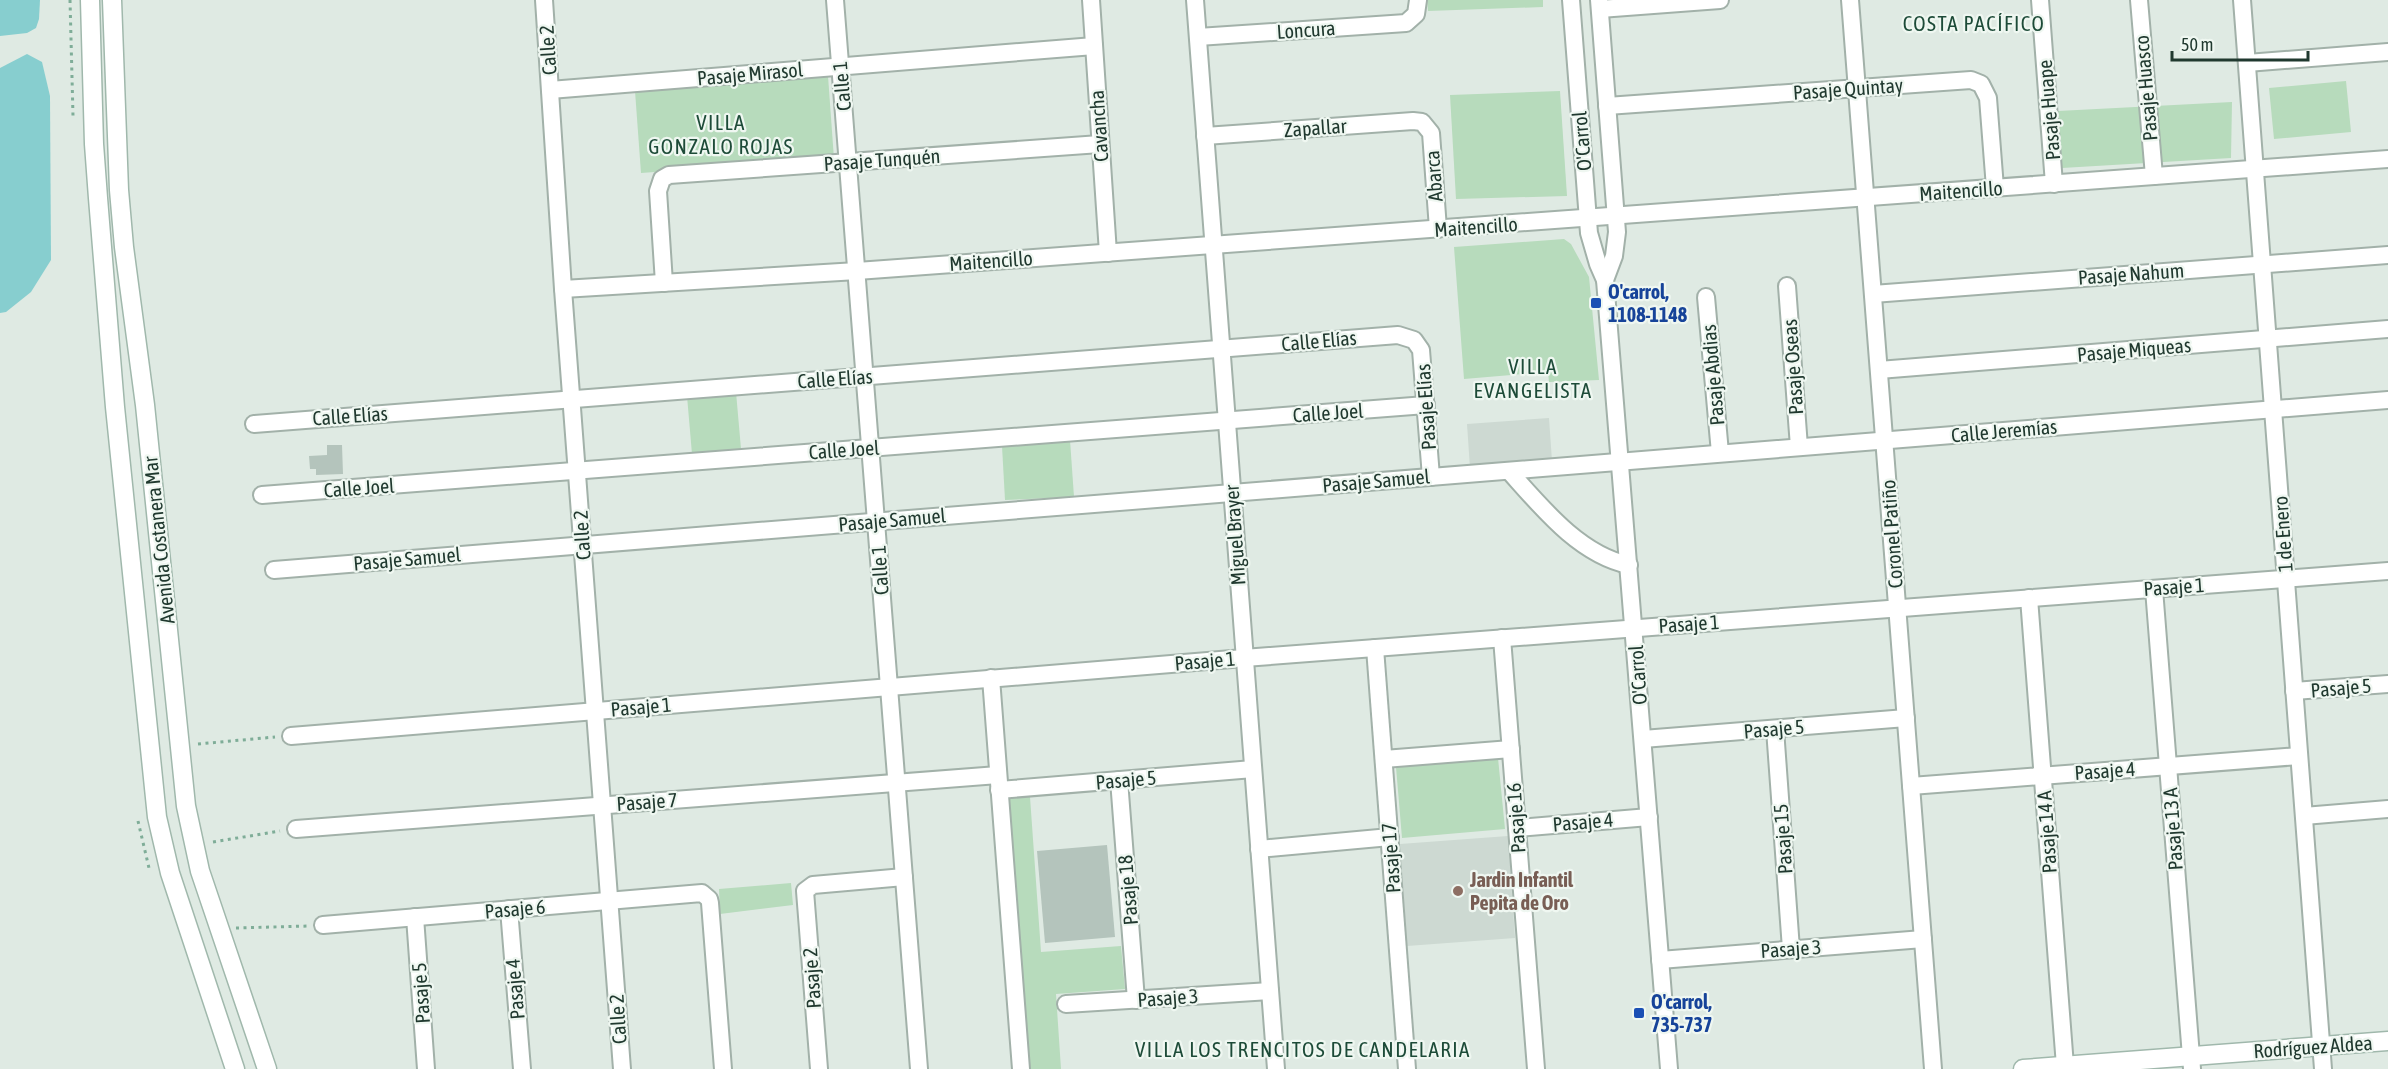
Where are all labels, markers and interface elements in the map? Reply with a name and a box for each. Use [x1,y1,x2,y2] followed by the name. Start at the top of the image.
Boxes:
[1903,11,2045,35] district label: COSTA PACÍFICO
[1276,16,1336,43] street label: Loncura
[534,24,561,76] street label: Calle 2
[2172,24,2308,62] scale bar
[2129,34,2162,142] street label: Pasaje Huasco
[2181,34,2213,55] text: 50 m
[696,57,804,90] street label: Pasaje Mirasol
[2033,59,2064,161] street label: Pasaje Huape
[828,60,855,112] street label: Calle 1
[1792,73,1904,104] street label: Pasaje Quintay
[1085,89,1112,163] street label: Cavancha
[648,110,794,158] district label: VILLA GONZALO ROJAS
[1567,110,1596,172] street label: O'Carrol
[1283,114,1348,141] street label: Zapallar
[823,144,941,175] street label: Pasaje Tunquén
[1420,150,1447,202] street label: Abarca
[1919,176,2003,205] street label: Maitencillo
[1434,212,1518,241] street label: Maitencillo
[949,246,1033,275] street label: Maitencillo
[2077,258,2185,289] street label: Pasaje Nahum
[1608,280,1688,326] place label: O'carrol, 1108-1148
[1589,296,1603,310] marker: O'carrol, 1108-1148
[1778,319,1807,416] street label: Pasaje Oseas
[1697,324,1728,426] street label: Pasaje Abdias
[1280,326,1357,355] street label: Calle Elías
[2076,333,2192,366] street label: Pasaje Miqueas
[1473,354,1593,402] district label: VILLA EVANGELISTA
[1411,363,1440,451] street label: Pasaje Elías
[797,364,873,393] street label: Calle Elías
[1292,399,1365,426] street label: Calle Joel
[312,401,388,430] street label: Calle Elías
[1950,414,2058,447] street label: Calle Jeremías
[808,436,881,463] street label: Calle Joel
[138,454,179,625] street label: Avenida Costanera Mar
[1321,464,1431,497] street label: Pasaje Samuel
[323,474,396,501] street label: Calle Joel
[1876,479,1907,589] street label: Coronel Patiño
[1219,483,1249,586] street label: Miguel Brayer
[2268,495,2297,573] street label: 1 de Enero
[837,503,947,536] street label: Pasaje Samuel
[568,509,595,561] street label: Calle 2
[352,542,462,575] street label: Pasaje Samuel
[866,544,893,596] street label: Calle 1
[2143,573,2205,600] street label: Pasaje 1
[1658,610,1720,637] street label: Pasaje 1
[1624,644,1651,706] street label: O'Carrol
[1174,646,1236,675] street label: Pasaje 1
[2310,673,2372,702] street label: Pasaje 5
[610,692,672,721] street label: Pasaje 1
[1743,714,1805,743] street label: Pasaje 5
[2074,757,2136,784] street label: Pasaje 4
[1095,765,1157,794] street label: Pasaje 5
[1502,782,1529,854] street label: Pasaje 16
[2158,787,2187,871] street label: Pasaje 13 A
[616,788,678,815] street label: Pasaje 7
[2032,790,2061,874] street label: Pasaje 14 A
[1769,803,1796,875] street label: Pasaje 15
[1552,807,1614,836] street label: Pasaje 4
[1377,822,1404,894] street label: Pasaje 17
[1113,854,1142,926] street label: Pasaje 18
[1469,868,1574,914] place label: Jardin Infantil Pepita de Oro
[1451,884,1465,898] marker: Jardin Infantil Pepita de Oro
[484,894,546,923] street label: Pasaje 6
[1760,935,1822,962] street label: Pasaje 3
[798,947,825,1009] street label: Pasaje 2
[500,958,529,1020] street label: Pasaje 4
[407,962,434,1024] street label: Pasaje 5
[1137,984,1199,1011] street label: Pasaje 3
[1651,990,1712,1036] place label: O'carrol, 735-737
[604,993,631,1045] street label: Calle 2
[1632,1006,1646,1020] marker: O'carrol, 735-737
[2253,1031,2373,1062] street label: Rodríguez Aldea
[1135,1037,1471,1061] district label: VILLA LOS TRENCITOS DE CANDELARIA

